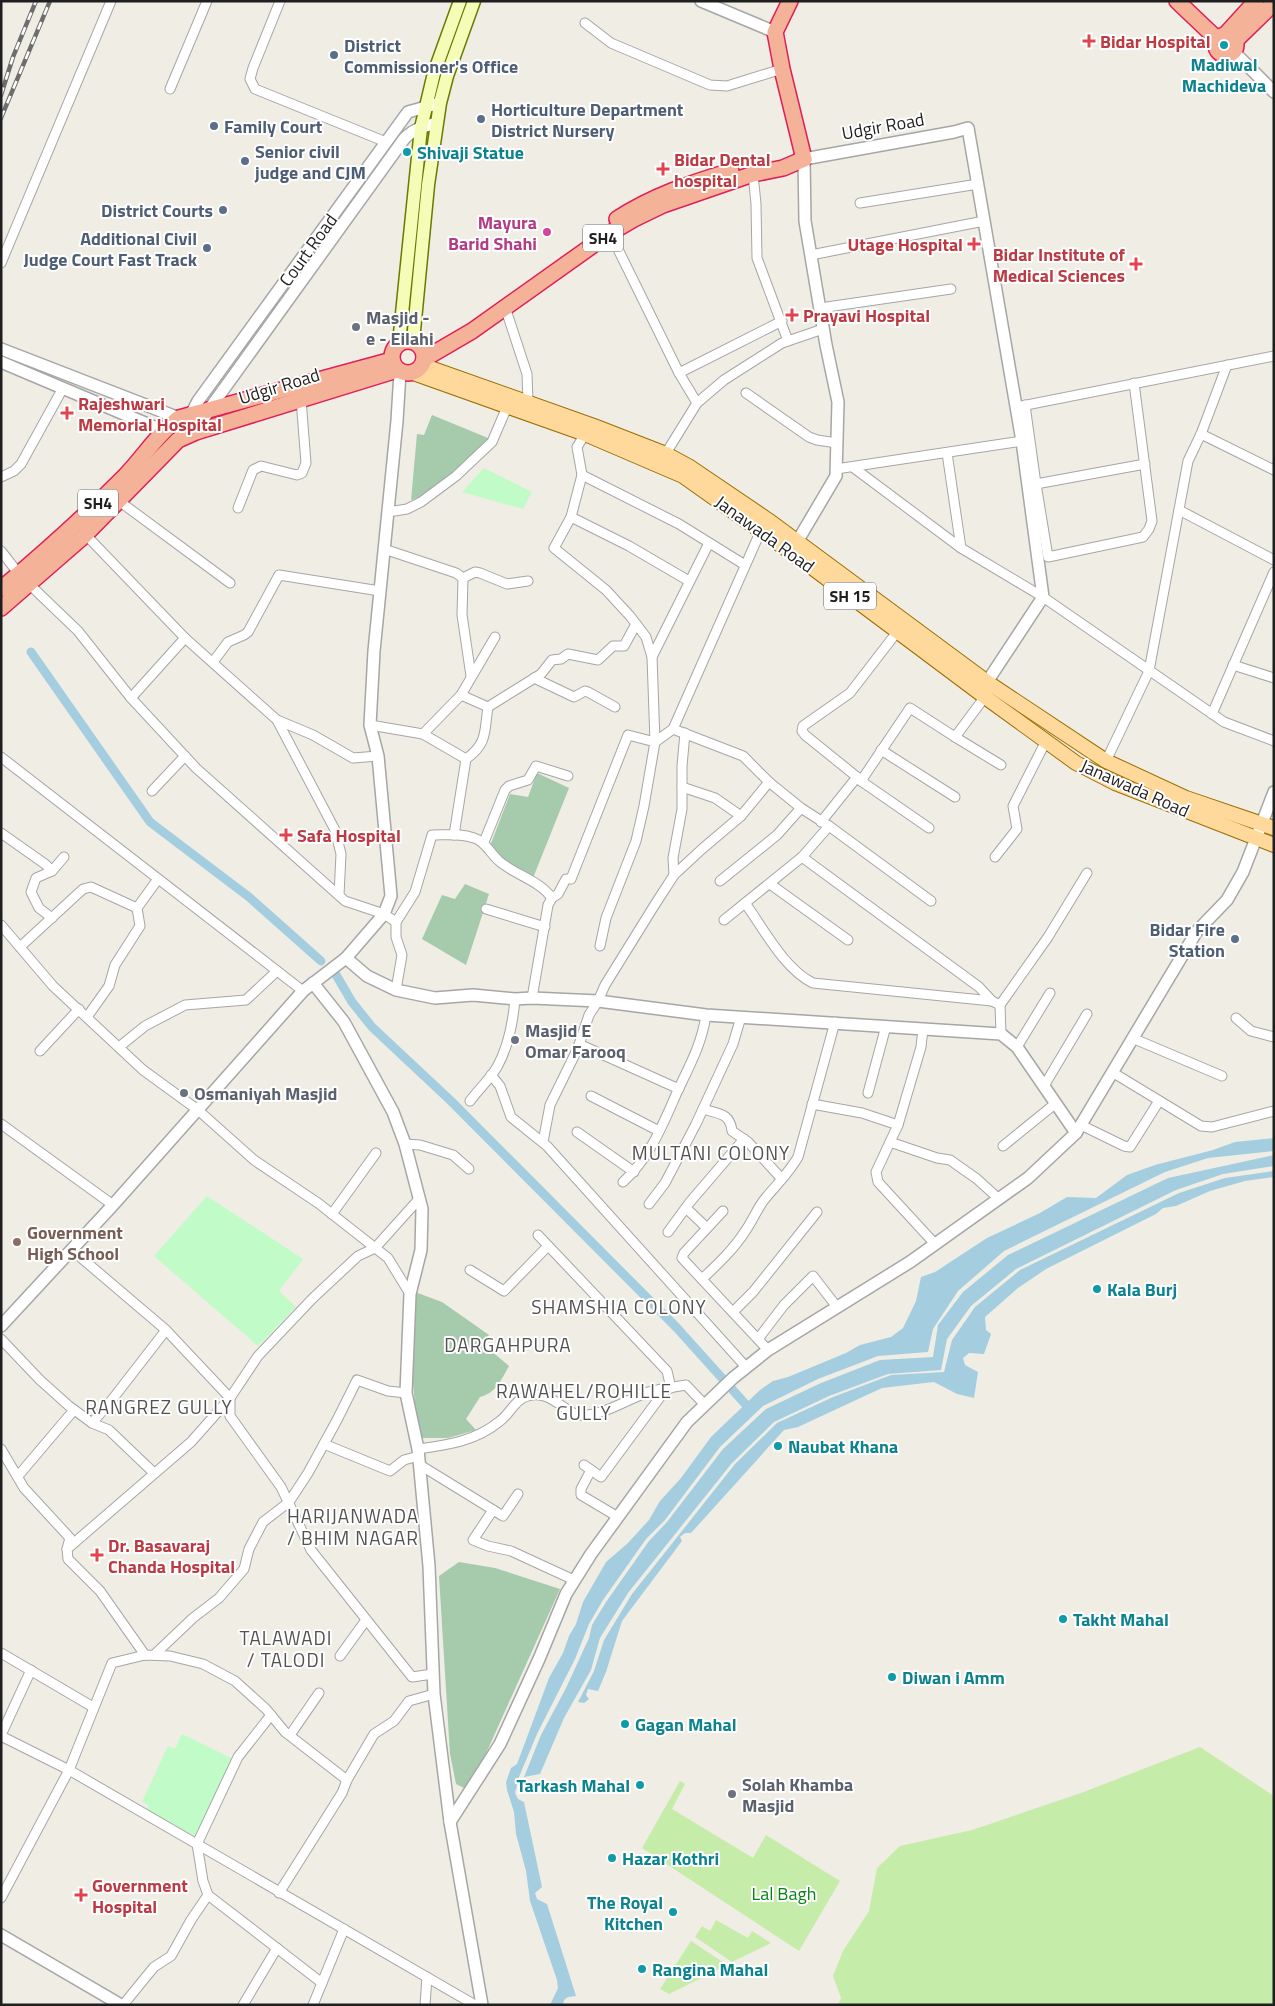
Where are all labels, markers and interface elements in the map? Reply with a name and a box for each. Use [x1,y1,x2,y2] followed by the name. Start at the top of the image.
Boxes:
[1100,28,1211,55] place label: Bidar Hospital
[344,32,518,80] place label: District Commissioner's Office
[1082,34,1096,48] marker: Bidar Hospital
[1218,39,1230,51] marker: Madiwal Machideva
[328,49,340,61] marker: District Commissioner's Office
[1182,51,1266,99] place label: Madiwal Machideva
[491,96,684,144] place label: Horticulture Department District Nursery
[840,105,926,147] street label: Udgir Road
[224,113,323,140] place label: Family Court
[475,113,487,125] marker: Horticulture Department District Nursery
[208,120,220,132] marker: Family Court
[254,138,366,186] place label: Senior civil judge and CJM
[417,139,524,166] place label: Shivaji Statue
[401,146,413,158] marker: Shivaji Statue
[674,146,771,194] place label: Bidar Dental hospital
[239,155,251,167] marker: Senior civil judge and CJM
[656,162,670,176] marker: Bidar Dental hospital
[101,197,213,224] place label: District Courts
[217,204,229,216] marker: District Courts
[272,208,344,292] street label: Court Road
[448,209,537,257] place label: Mayura Barid Shahi
[583,224,623,252] road number: SH4
[23,225,198,273] place label: Additional Civil Judge Court Fast Track
[541,226,553,238] marker: Mayura Barid Shahi
[848,231,963,258] place label: Utage Hospital
[967,237,981,251] marker: Utage Hospital
[993,241,1126,289] place label: Bidar Institute of Medical Sciences
[201,242,213,254] marker: Additional Civil Judge Court Fast Track
[1129,257,1143,271] marker: Bidar Institute of Medical Sciences
[803,302,930,329] place label: Prayavi Hospital
[366,304,434,352] place label: Masjid - e - Eilahi
[785,308,799,322] marker: Prayavi Hospital
[350,321,362,333] marker: Masjid - e - Eilahi
[235,361,323,411] street label: Udgir Road
[78,390,222,438] place label: Rajeshwari Memorial Hospital
[60,406,74,420] marker: Rajeshwari Memorial Hospital
[78,489,118,516] road number: SH4
[710,489,820,579] street label: Janawada Road
[824,582,876,610] road number: SH 15
[1076,752,1194,824] street label: Janawada Road
[297,822,401,849] place label: Safa Hospital
[279,828,293,842] marker: Safa Hospital
[1150,916,1225,964] place label: Bidar Fire Station
[1229,933,1241,945] marker: Bidar Fire Station
[525,1017,626,1065] place label: Masjid E Omar Farooq
[509,1034,521,1046] marker: Masjid E Omar Farooq
[194,1080,337,1107] place label: Osmaniyah Masjid
[178,1087,190,1099] marker: Osmaniyah Masjid
[632,1138,790,1167] district label: MULTANI COLONY
[27,1219,123,1267] place label: Government High School
[11,1236,23,1248] marker: Government High School
[1107,1276,1177,1303] place label: Kala Burj
[1091,1283,1103,1295] marker: Kala Burj
[531,1292,707,1321] district label: SHAMSHIA COLONY
[444,1330,572,1359] district label: DARGAHPURA
[496,1376,672,1427] district label: RAWAHEL/ROHILLE GULLY
[85,1392,233,1421] district label: RANGREZ GULLY
[788,1433,898,1460] place label: Naubat Khana
[772,1440,784,1452] marker: Naubat Khana
[287,1501,419,1552] district label: HARIJANWADA / BHIM NAGAR
[108,1532,235,1580] place label: Dr. Basavaraj Chanda Hospital
[90,1548,104,1562] marker: Dr. Basavaraj Chanda Hospital
[1073,1606,1169,1633] place label: Takht Mahal
[1057,1613,1069,1625] marker: Takht Mahal
[239,1623,333,1674] district label: TALAWADI / TALODI
[902,1664,1005,1691] place label: Diwan i Amm
[886,1671,898,1683] marker: Diwan i Amm
[635,1711,737,1738] place label: Gagan Mahal
[619,1718,631,1730] marker: Gagan Mahal
[742,1771,853,1819] place label: Solah Khamba Masjid
[516,1772,630,1799] place label: Tarkash Mahal
[634,1779,646,1791] marker: Tarkash Mahal
[726,1788,738,1800] marker: Solah Khamba Masjid
[622,1845,719,1872] place label: Hazar Kothri
[606,1852,618,1864] marker: Hazar Kothri
[92,1872,188,1920] place label: Government Hospital
[752,1880,816,1907] park label: Lal Bagh
[74,1888,88,1902] marker: Government Hospital
[587,1889,663,1937] place label: The Royal Kitchen
[667,1906,679,1918] marker: The Royal Kitchen
[652,1956,768,1983] place label: Rangina Mahal
[636,1963,648,1975] marker: Rangina Mahal

